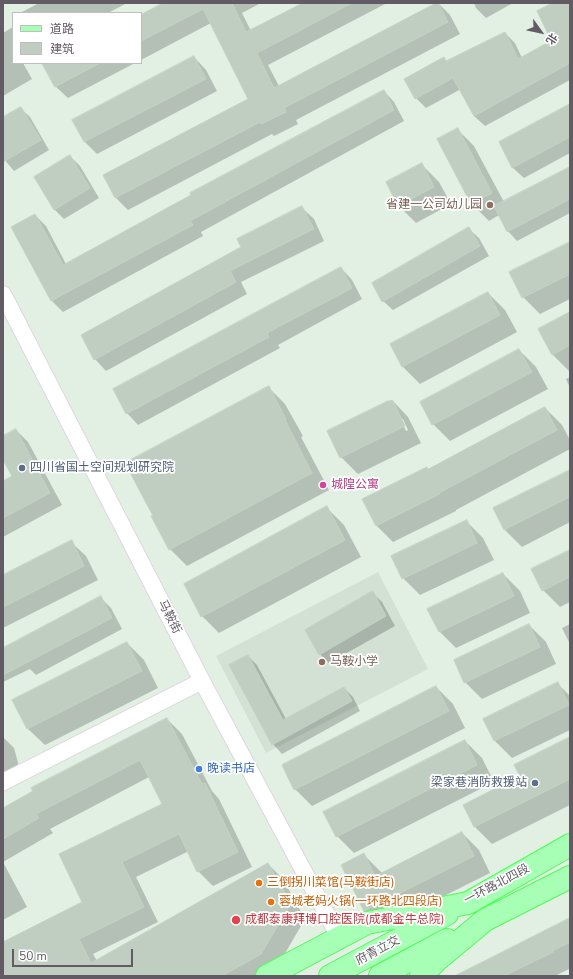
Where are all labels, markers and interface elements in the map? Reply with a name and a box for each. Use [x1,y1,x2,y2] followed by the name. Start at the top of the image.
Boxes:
[12,12,142,64] legend
[521,12,561,52] north arrow
[50,21,74,37] text: 道路
[542,30,561,48] text: 北
[50,41,74,57] text: 建筑
[386,198,482,212] place label: 省建一公司幼儿园
[485,200,495,210] marker: 省建一公司幼儿园
[30,461,174,475] place label: 四川省国土空间规划研究院
[17,463,27,473] marker: 四川省国土空间规划研究院
[331,478,379,492] place label: 城隍公寓
[318,480,328,490] marker: 城隍公寓
[154,598,184,636] street label: 马鞍街
[330,655,378,669] place label: 马鞍小学
[317,657,327,667] marker: 马鞍小学
[207,762,255,776] place label: 晚读书店
[194,764,204,774] marker: 晚读书店
[431,776,527,790] place label: 梁家巷消防救援站
[530,778,540,788] marker: 梁家巷消防救援站
[462,862,532,908] street label: 一环路北四段
[267,876,395,890] place label: 三倒拐川菜馆(马鞍街店)
[254,878,264,888] marker: 三倒拐川菜馆(马鞍街店)
[279,895,443,909] place label: 蓉城老妈火锅(一环路北四段店)
[266,897,276,907] marker: 蓉城老妈火锅(一环路北四段店)
[245,913,445,927] place label: 成都泰康拜博口腔医院(成都金牛总院)
[230,914,242,926] marker: 成都泰康拜博口腔医院(成都金牛总院)
[353,933,403,969] street label: 府青立交
[14,941,135,967] scale bar
[19,948,47,964] text: 50 m

